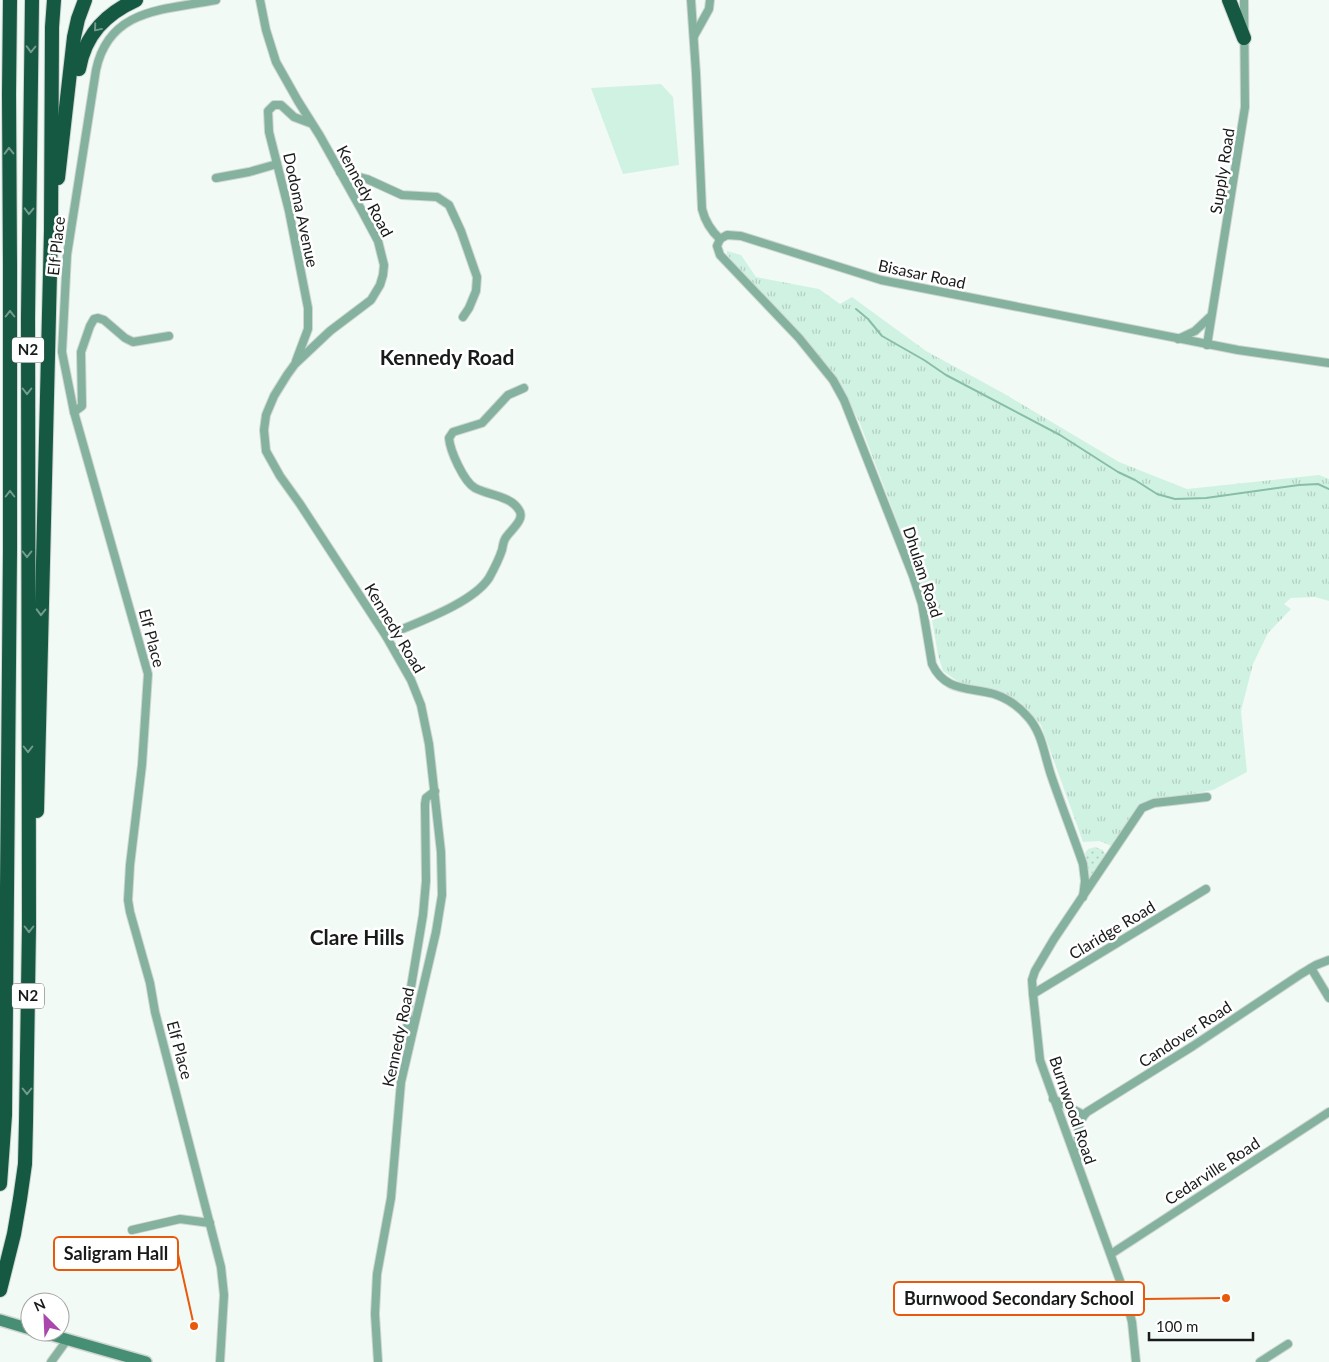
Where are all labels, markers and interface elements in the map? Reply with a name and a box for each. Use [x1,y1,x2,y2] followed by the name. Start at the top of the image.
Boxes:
[94,22,102,31] one-way arrow
[25,45,36,53] one-way arrow
[1205,127,1238,215] street label: Supply Road
[333,142,398,240] street label: Kennedy Road
[4,147,15,155] one-way arrow
[280,151,323,269] street label: Dodoma Avenue
[24,208,34,215] one-way arrow
[43,215,68,277] street label: Elf Place
[877,255,968,292] street label: Bisasar Road
[5,309,15,317] one-way arrow
[12,338,44,362] road number: N2
[380,344,514,369] district label: Kennedy Road
[22,388,32,395] one-way arrow
[5,489,15,497] one-way arrow
[900,524,947,620] street label: Dhulam Road
[22,550,32,558] one-way arrow
[361,579,430,676] street label: Kennedy Road
[136,607,169,669] street label: Elf Place
[36,608,46,616] one-way arrow
[23,746,33,753] one-way arrow
[1065,896,1158,963] street label: Claridge Road
[310,924,404,949] district label: Clare Hills
[23,925,34,933] one-way arrow
[12,984,44,1008] road number: N2
[378,985,417,1088] street label: Kennedy Road
[1135,996,1235,1071] street label: Candover Road
[164,1019,197,1081] street label: Elf Place
[1046,1053,1101,1166] street label: Burnwood Road
[21,1088,32,1096] one-way arrow
[1161,1133,1263,1208] street label: Cedarville Road
[54,1237,178,1270] callout: Saligram Hall
[64,1242,168,1264] text: Saligram Hall
[894,1282,1144,1315] callout: Burnwood Secondary School
[904,1287,1134,1309] text: Burnwood Secondary School
[20,1292,70,1342] north arrow
[31,1295,48,1315] text: N
[1149,1310,1253,1342] scale bar
[1156,1317,1198,1335] text: 100 m

